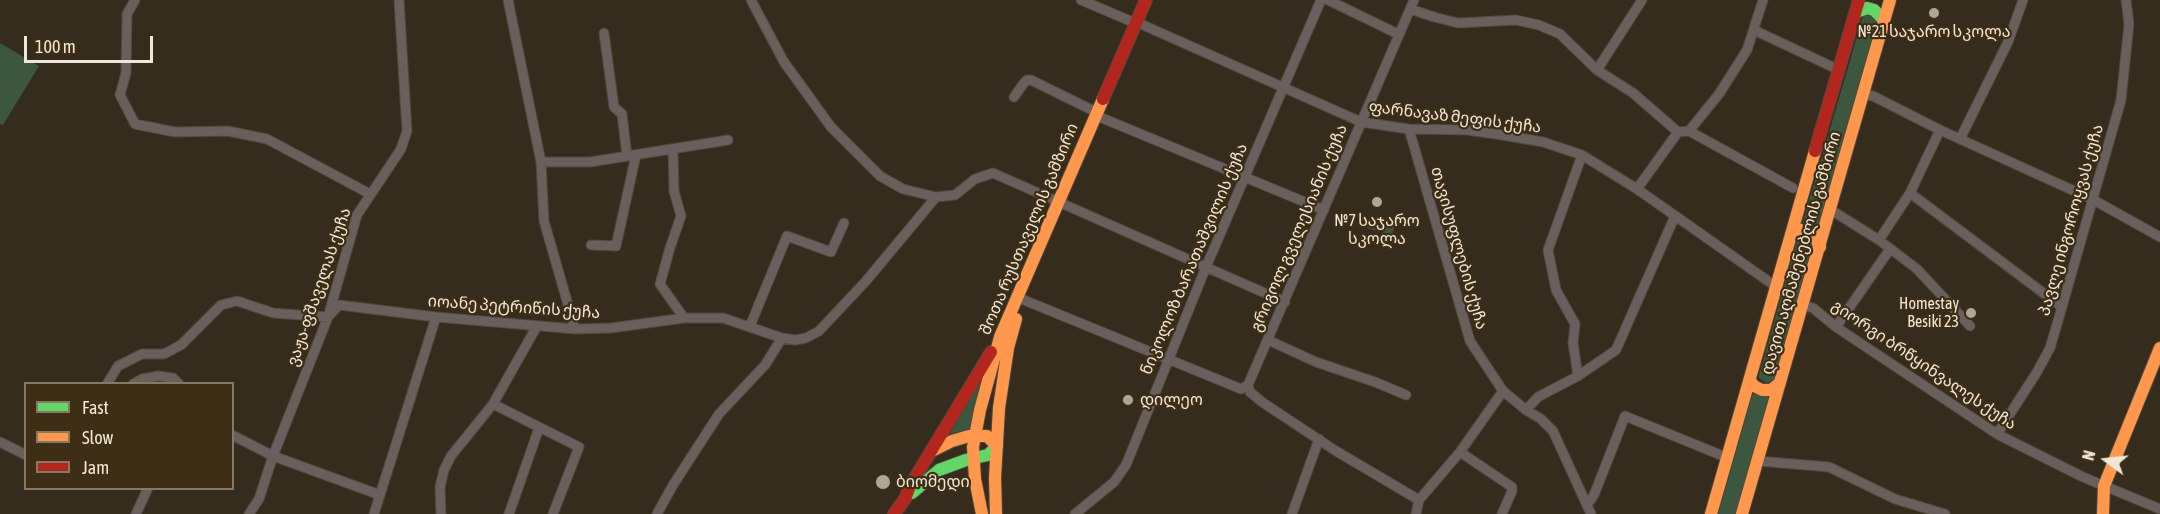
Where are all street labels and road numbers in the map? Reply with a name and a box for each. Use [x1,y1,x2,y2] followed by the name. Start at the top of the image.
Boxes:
[1368,97,1542,137] street label: ფარნავაზ მეფის ქუჩა
[976,120,1082,338] street label: შოთა რუსთაველის გამზირი
[1247,121,1351,335] street label: გრიგოლ გველესიანის ქუჩა
[2034,122,2108,318] street label: პავლე ინგოროყვას ქუჩა
[1757,129,1845,377] street label: დავით აღმაშენებლის გამზირი
[1136,140,1252,378] street label: ნიკოლოზ ბარათაშვილის ქუჩა
[1427,164,1491,332] street label: თავისუფლების ქუჩა
[283,205,355,369] street label: ვაჟა-ფშაველას ქუჩა
[427,291,601,323] street label: იოანე პეტრიწის ქუჩა
[1828,296,2020,434] street label: გიორგი ბრწყინვალეს ქუჩა

